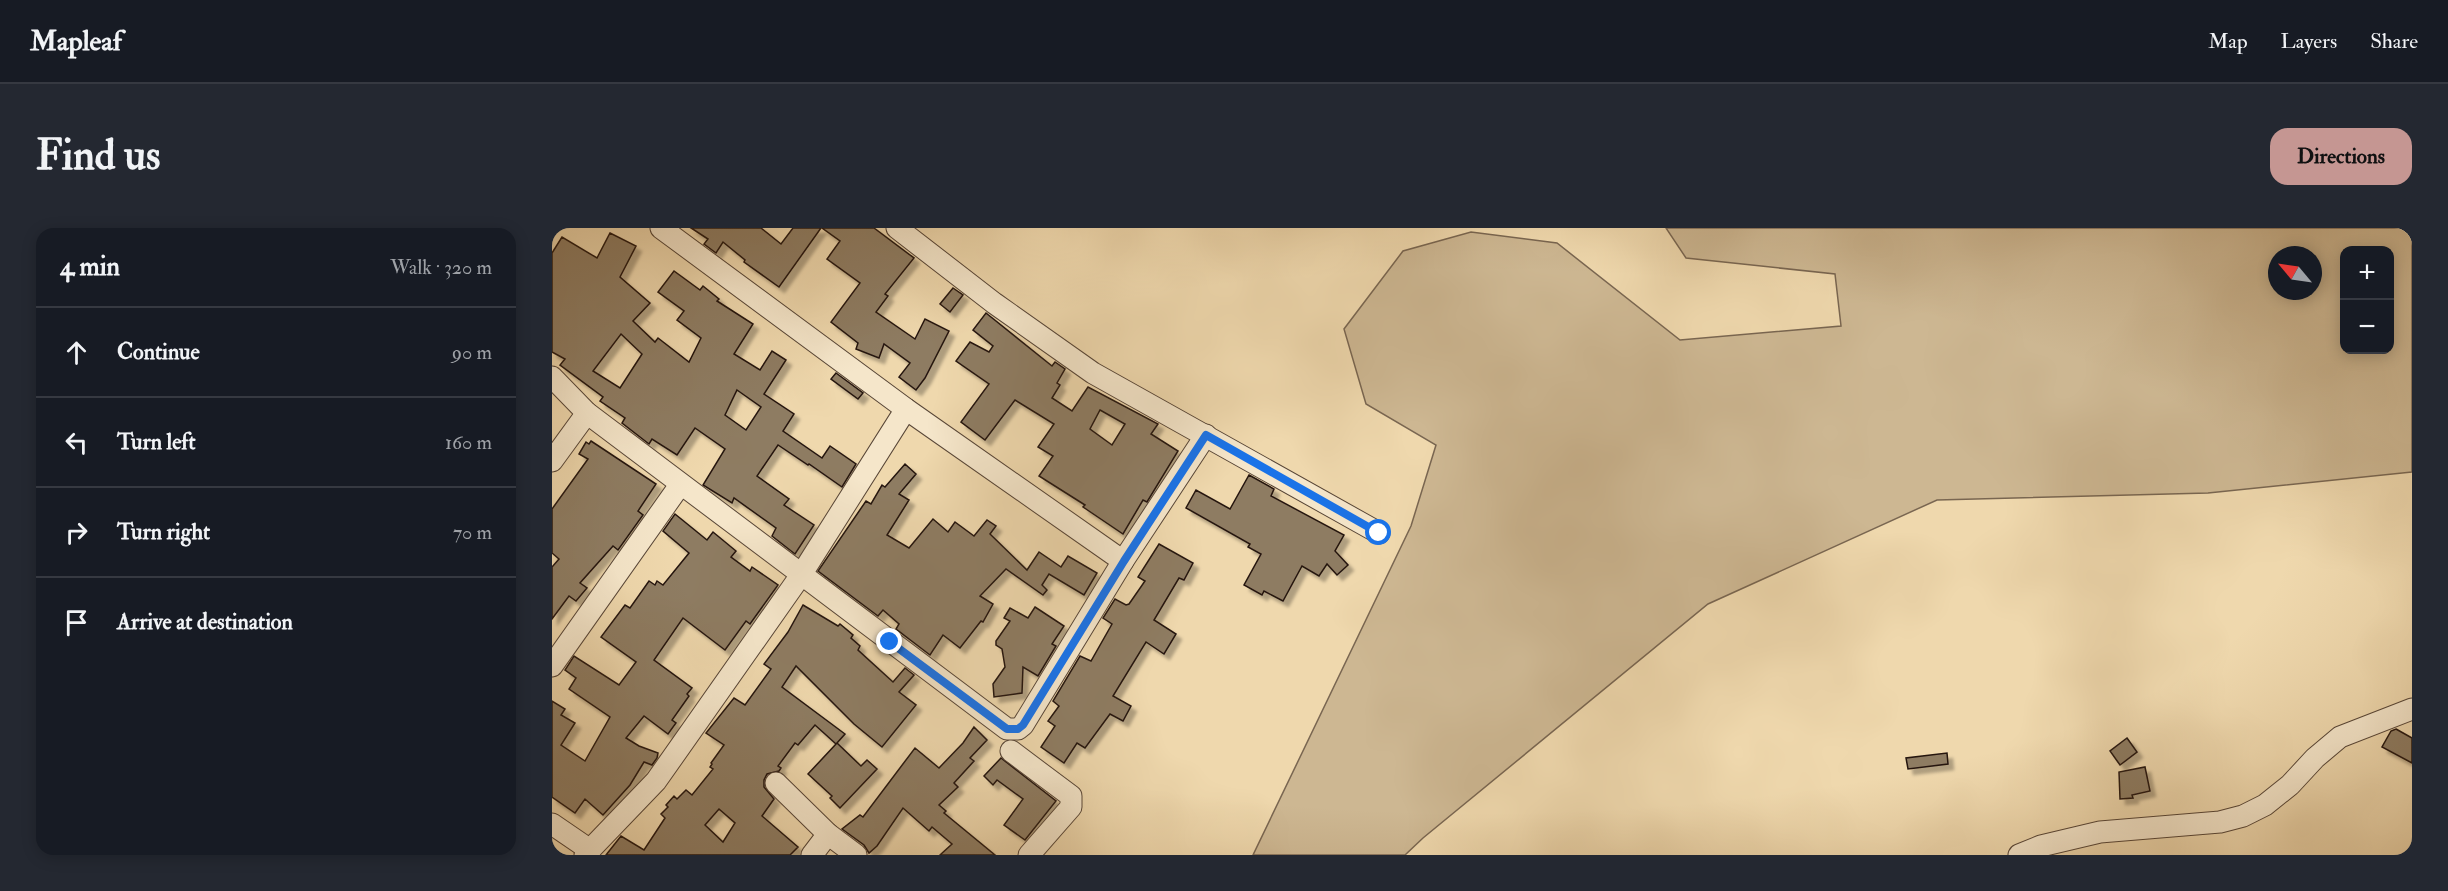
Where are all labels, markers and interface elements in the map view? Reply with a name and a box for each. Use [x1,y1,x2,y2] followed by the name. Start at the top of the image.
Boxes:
[30,24,122,59] text: Mapleaf
[2208,28,2248,55] text: Map
[2281,28,2337,55] text: Layers
[2370,28,2418,55] text: Share
[2270,128,2412,185] button: Directions
[36,130,160,182] text: Find us
[2268,246,2322,300] north arrow
[2340,246,2394,354] map controls
[2340,246,2394,300] button: +
[60,251,120,283] text: 4 min
[390,255,492,280] text: Walk · 320 m
[2340,300,2394,354] button: −
[60,336,93,369] icon: ahead
[117,338,200,366] text: Continue
[452,340,492,365] text: 90 m
[60,426,93,459] icon: left
[117,428,196,456] text: Turn left
[445,430,492,455] text: 160 m
[60,516,93,549] icon: right
[117,518,210,546] text: Turn right
[1365,519,1391,545] route start
[453,520,492,545] text: 70 m
[60,606,93,639] icon: arrive
[117,608,293,636] text: Arrive at destination
[876,628,902,654] route end

